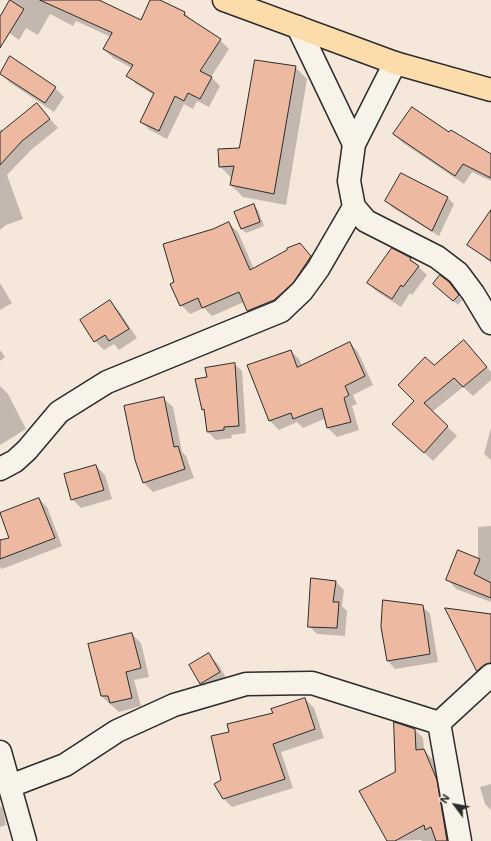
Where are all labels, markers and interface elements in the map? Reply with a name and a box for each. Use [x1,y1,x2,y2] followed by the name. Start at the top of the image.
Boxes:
[435,785,475,825] north arrow
[436,791,453,806] text: N

